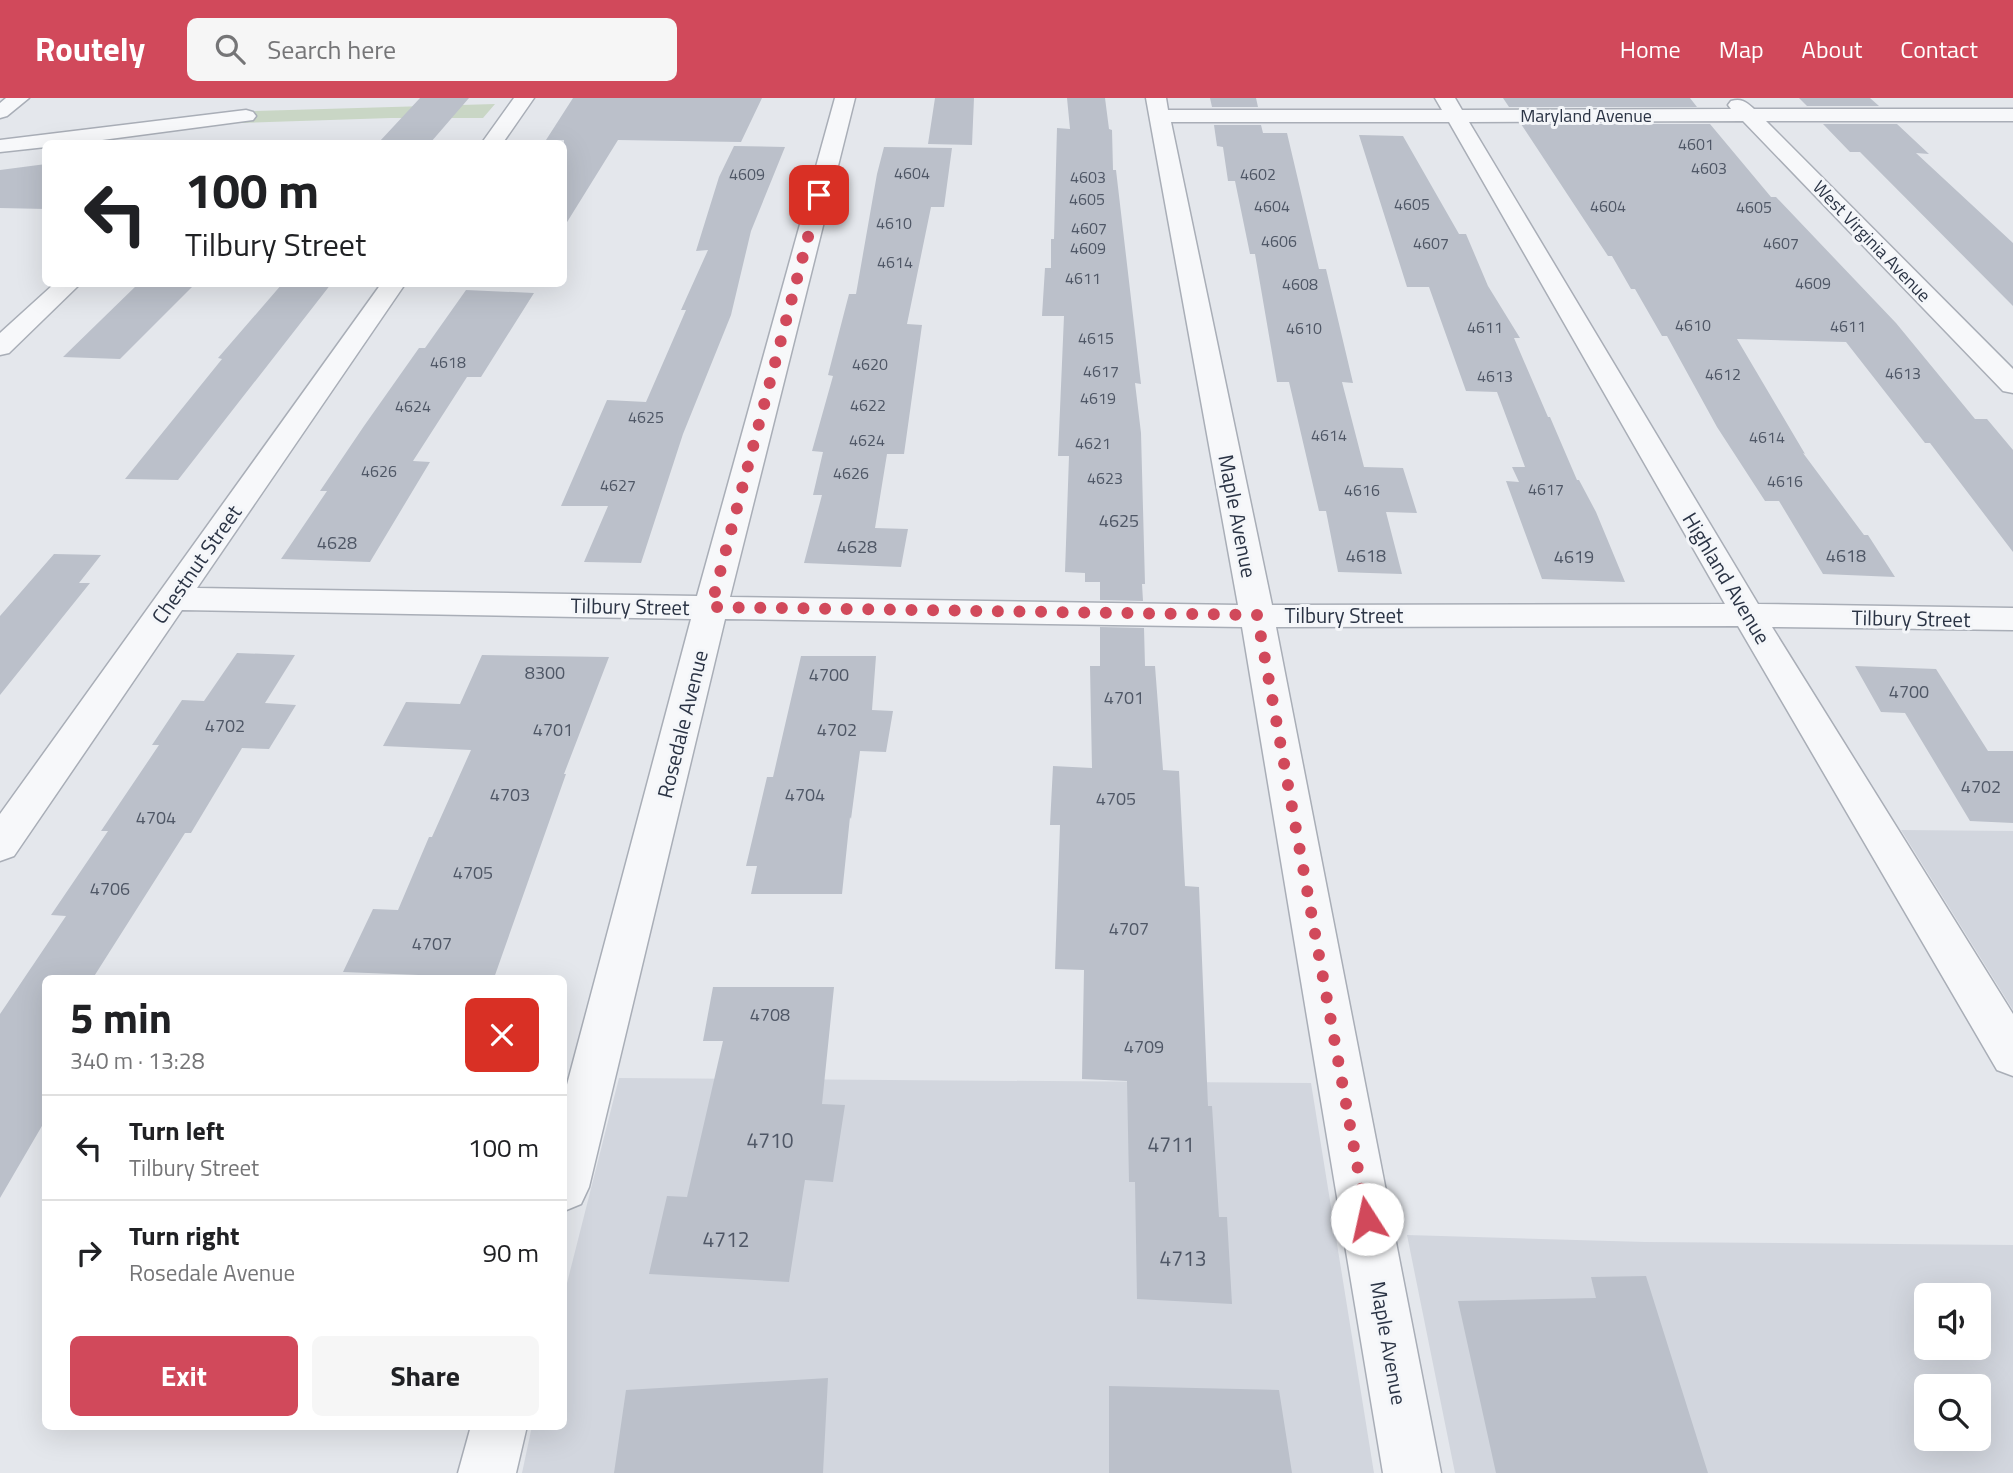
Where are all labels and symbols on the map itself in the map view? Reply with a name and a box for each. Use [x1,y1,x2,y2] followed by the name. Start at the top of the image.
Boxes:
[1520,102,1652,129] street label: Maryland Avenue
[1678,132,1714,156] house number: 4601
[1691,156,1727,180] house number: 4603
[894,161,930,185] house number: 4604
[729,162,765,186] house number: 4609
[1240,162,1276,186] house number: 4602
[789,165,849,225] pin
[1070,165,1106,189] house number: 4603
[1807,174,1937,308] street label: West Virginia Avenue
[1069,187,1105,211] house number: 4605
[1394,192,1430,216] house number: 4605
[1254,194,1290,218] house number: 4604
[1590,194,1626,218] house number: 4604
[1736,195,1772,219] house number: 4605
[876,211,912,235] house number: 4610
[1071,216,1107,240] house number: 4607
[1261,229,1297,253] house number: 4606
[1413,231,1449,255] house number: 4607
[1763,231,1799,255] house number: 4607
[1070,236,1106,260] house number: 4609
[877,250,913,274] house number: 4614
[1065,266,1101,290] house number: 4611
[1795,271,1831,295] house number: 4609
[1282,272,1318,296] house number: 4608
[1675,313,1711,337] house number: 4610
[1830,314,1866,338] house number: 4611
[1467,315,1503,339] house number: 4611
[1286,316,1322,340] house number: 4610
[1078,326,1114,350] house number: 4615
[430,350,466,374] house number: 4618
[852,352,888,376] house number: 4620
[1083,359,1119,383] house number: 4617
[1885,361,1921,385] house number: 4613
[1705,362,1741,386] house number: 4612
[1477,364,1513,388] house number: 4613
[1080,386,1116,410] house number: 4619
[850,393,886,417] house number: 4622
[395,394,431,418] house number: 4624
[628,405,664,429] house number: 4625
[1311,423,1347,447] house number: 4614
[1749,425,1785,449] house number: 4614
[849,428,885,452] house number: 4624
[1075,431,1111,455] house number: 4621
[1210,452,1266,580] street label: Maple Avenue
[361,459,397,483] house number: 4626
[833,461,869,485] house number: 4626
[1087,466,1123,490] house number: 4623
[1767,469,1803,493] house number: 4616
[600,473,636,497] house number: 4627
[1528,477,1564,501] house number: 4617
[1344,478,1380,502] house number: 4616
[143,497,249,630] street label: Chestnut Street
[1675,506,1779,650] street label: Highland Avenue
[1099,507,1139,534] house number: 4625
[317,529,357,556] house number: 4628
[837,533,877,560] house number: 4628
[1346,542,1386,569] house number: 4618
[1826,542,1866,569] house number: 4618
[1554,543,1594,570] house number: 4619
[570,589,690,623] street label: Tilbury Street
[1285,599,1404,631] street label: Tilbury Street
[1851,601,1971,635] street label: Tilbury Street
[648,647,716,801] street label: Rosedale Avenue
[525,659,565,686] house number: 8300
[809,661,849,688] house number: 4700
[1889,678,1929,705] house number: 4700
[1104,684,1144,711] house number: 4701
[205,712,245,739] house number: 4702
[533,716,573,743] house number: 4701
[817,716,857,743] house number: 4702
[1961,773,2001,800] house number: 4702
[490,781,530,808] house number: 4703
[785,781,825,808] house number: 4704
[1096,785,1136,812] house number: 4705
[136,804,176,831] house number: 4704
[453,859,493,886] house number: 4705
[90,875,130,902] house number: 4706
[1109,915,1149,942] house number: 4707
[412,930,452,957] house number: 4707
[750,1001,790,1028] house number: 4708
[1124,1033,1164,1060] house number: 4709
[746,1124,794,1156] house number: 4710
[1147,1128,1195,1160] house number: 4711
[1330,1182,1404,1256] position arrow
[702,1223,750,1255] house number: 4712
[1159,1242,1207,1274] house number: 4713
[1362,1279,1416,1407] street label: Maple Avenue

